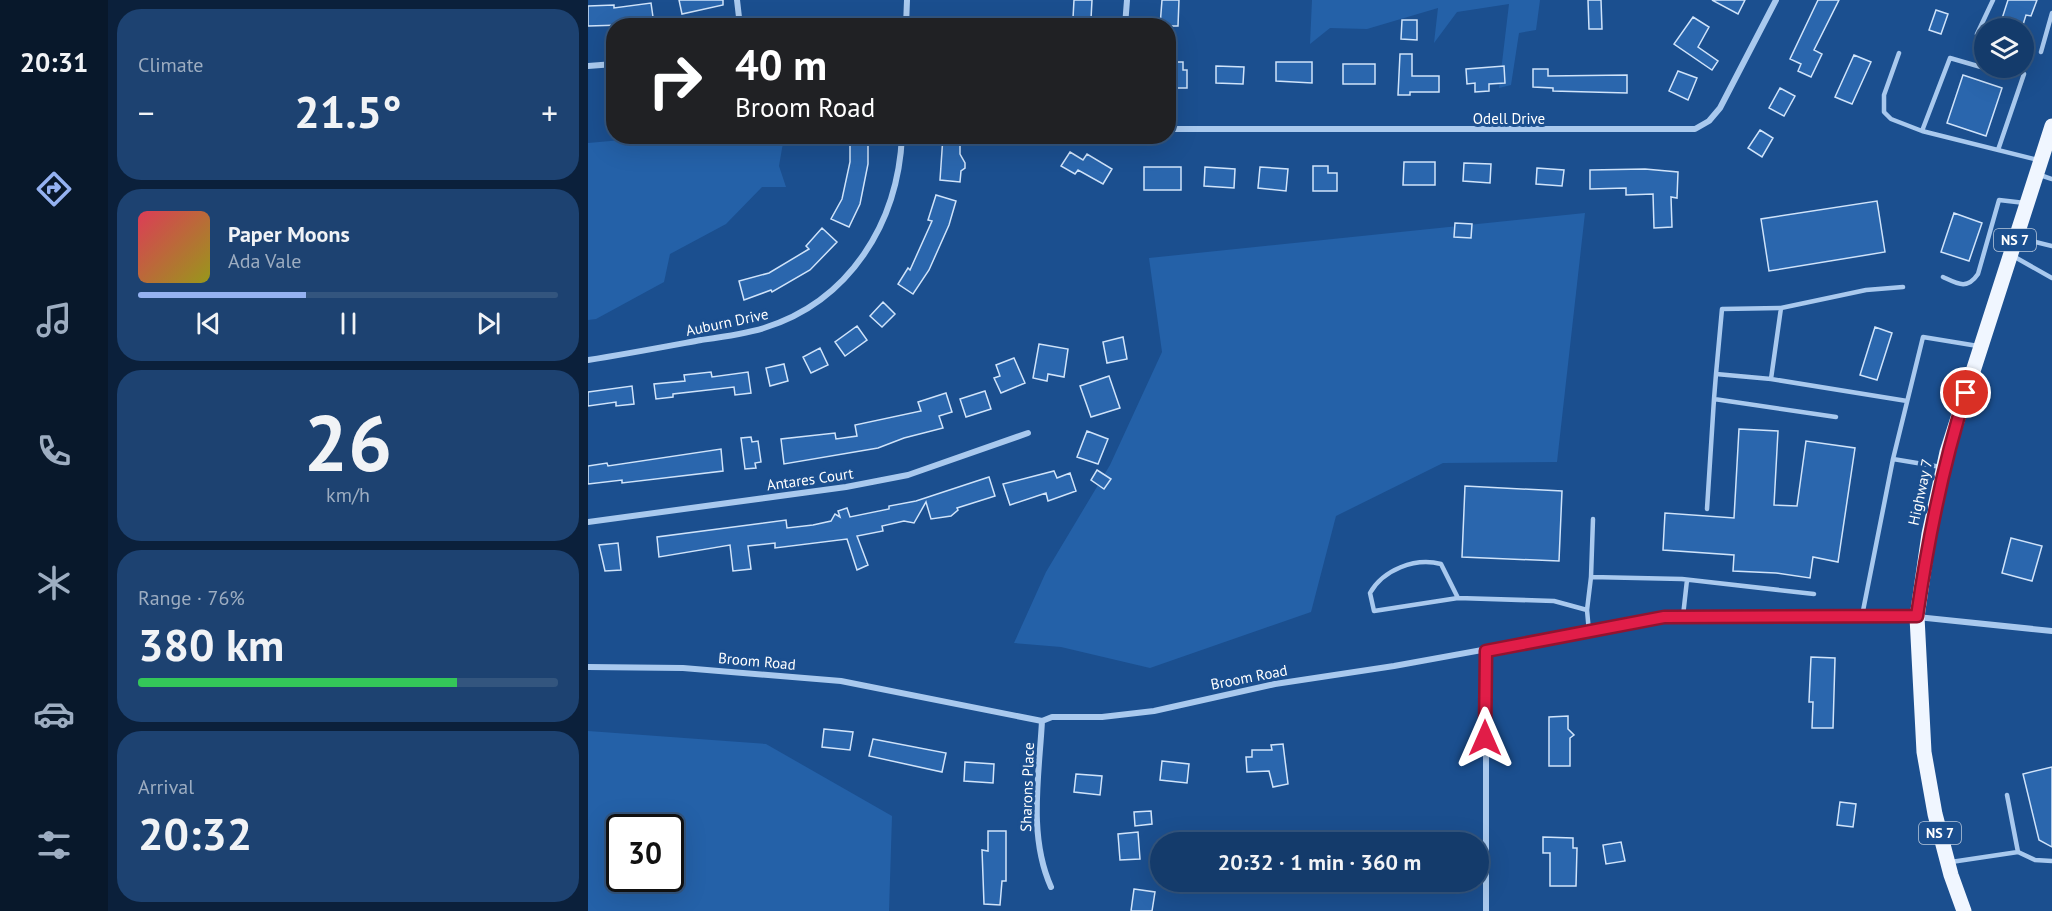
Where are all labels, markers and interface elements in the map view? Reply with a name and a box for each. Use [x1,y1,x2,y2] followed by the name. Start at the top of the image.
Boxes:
[1974,18,2034,78] map controls
[1974,18,2034,78] button: layers
[735,37,827,92] text: 40 m
[636,42,714,120] icon: right
[20,45,88,79] text: 20:31
[138,52,204,78] text: Climate
[294,82,402,140] text: 21.5°
[735,90,875,124] text: Broom Road
[138,91,155,134] text: −
[541,91,558,134] text: +
[1473,109,1545,128] street label: Odell Drive
[33,168,75,210] icon: directions
[228,220,350,248] text: Paper Moons
[1994,229,2036,251] road number: NS 7
[228,248,301,274] text: Ada Vale
[33,299,75,341] icon: music
[684,304,770,340] street label: Auburn Drive
[192,307,225,340] icon: previous
[332,307,365,340] icon: pause
[472,307,505,340] icon: next
[1940,367,1991,418] pin
[1949,376,1982,409] icon: arrive
[304,392,392,493] text: 26
[33,430,75,472] icon: phone
[1904,457,1936,527] street label: Highway 7
[765,464,855,494] street label: Antares Court
[326,482,370,508] text: km/h
[33,562,75,604] icon: climate
[138,585,245,611] text: Range · 76%
[138,615,284,673] text: 380 km
[717,648,797,674] street label: Broom Road
[1209,660,1289,694] street label: Broom Road
[33,693,75,735] icon: car
[1453,706,1517,770] position arrow
[1016,742,1038,832] street label: Sharons Place
[138,774,194,800] text: Arrival
[138,804,252,862] text: 20:32
[606,814,684,892] speed limit sign: 30
[1919,822,1961,844] road number: NS 7
[33,824,75,866] icon: filters
[1218,848,1421,876] text: 20:32 · 1 min · 360 m

